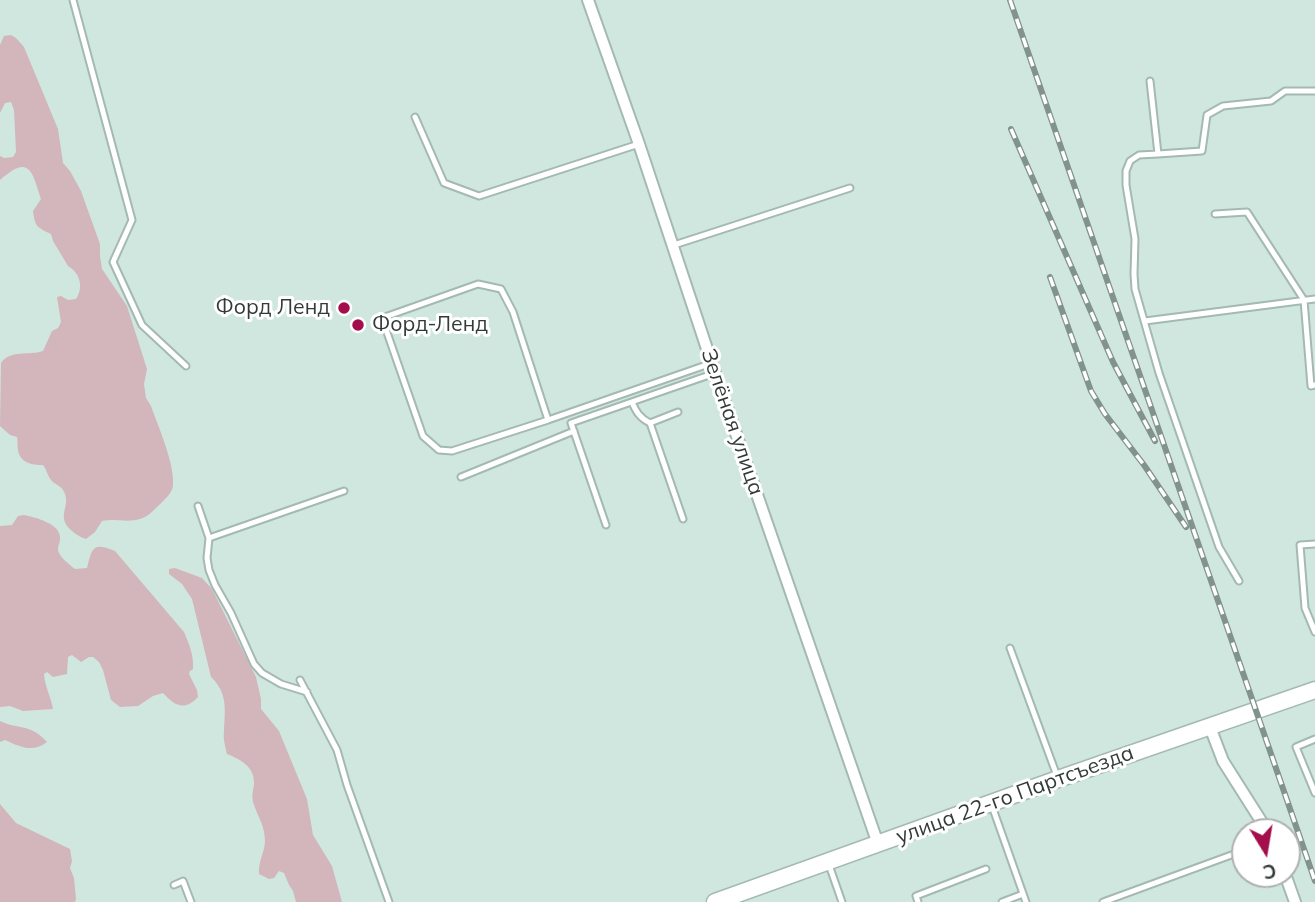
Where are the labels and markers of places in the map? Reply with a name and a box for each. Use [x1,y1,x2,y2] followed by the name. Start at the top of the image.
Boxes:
[216,295,330,321] place label: Форд Ленд
[336,300,352,316] marker: Форд Ленд
[372,312,488,338] place label: Форд-Ленд
[350,317,366,333] marker: Форд-Ленд

